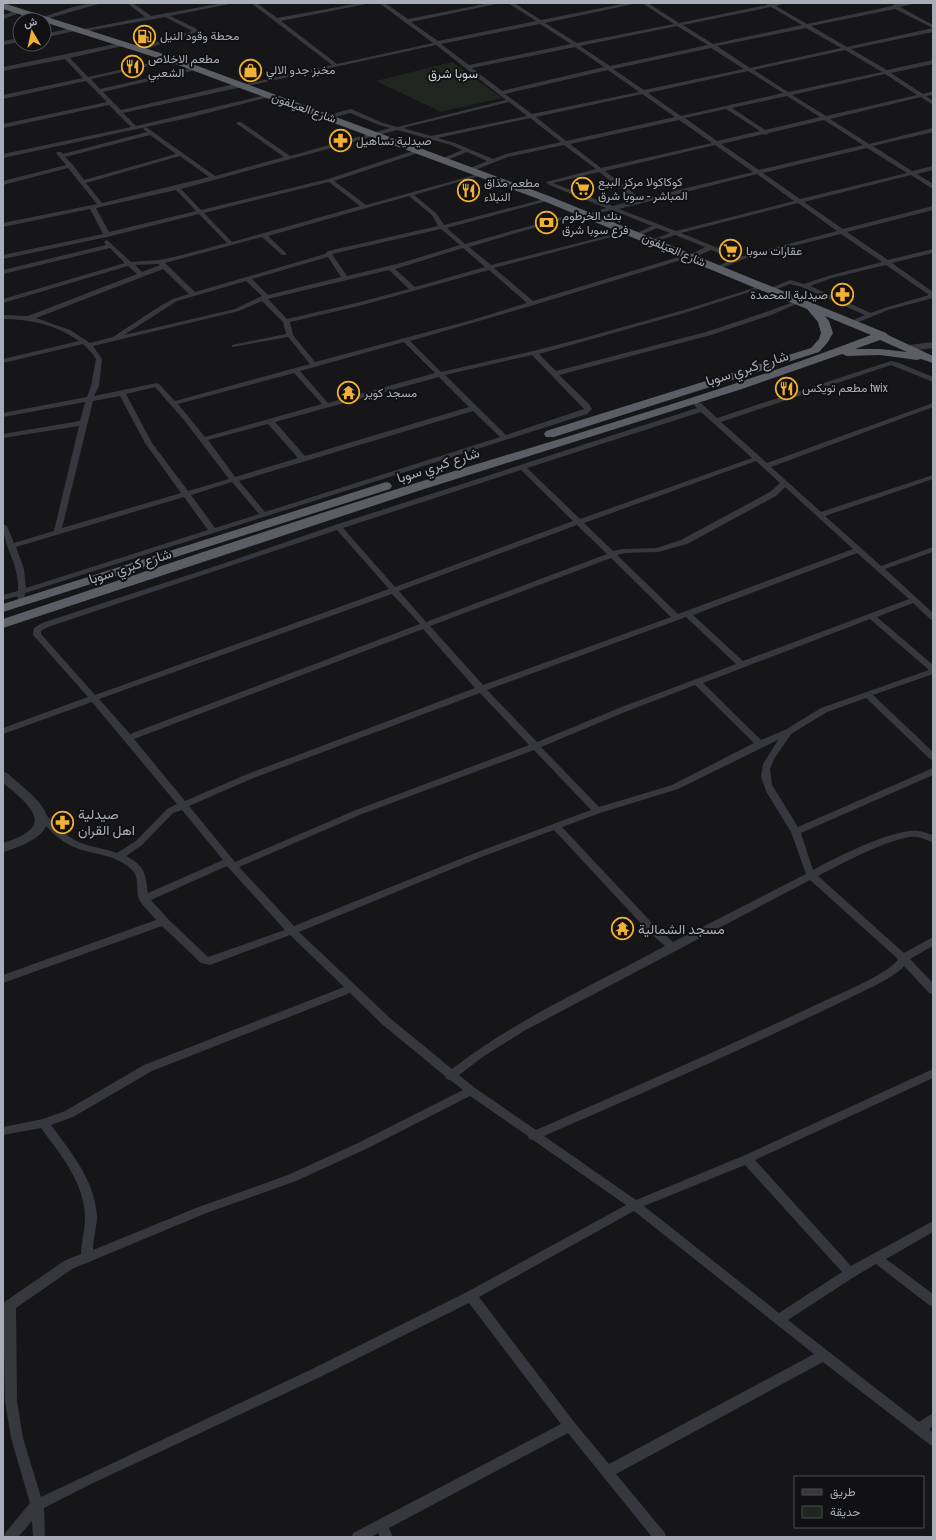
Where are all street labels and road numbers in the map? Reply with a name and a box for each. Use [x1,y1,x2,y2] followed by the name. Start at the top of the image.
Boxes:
[269,89,338,128] street label: شارع العيلفون
[639,229,708,271] street label: شارع العيلفون
[703,346,792,393] street label: شارع كبري سوبا
[394,443,483,490] street label: شارع كبري سوبا
[86,544,175,591] street label: شارع كبري سوبا

